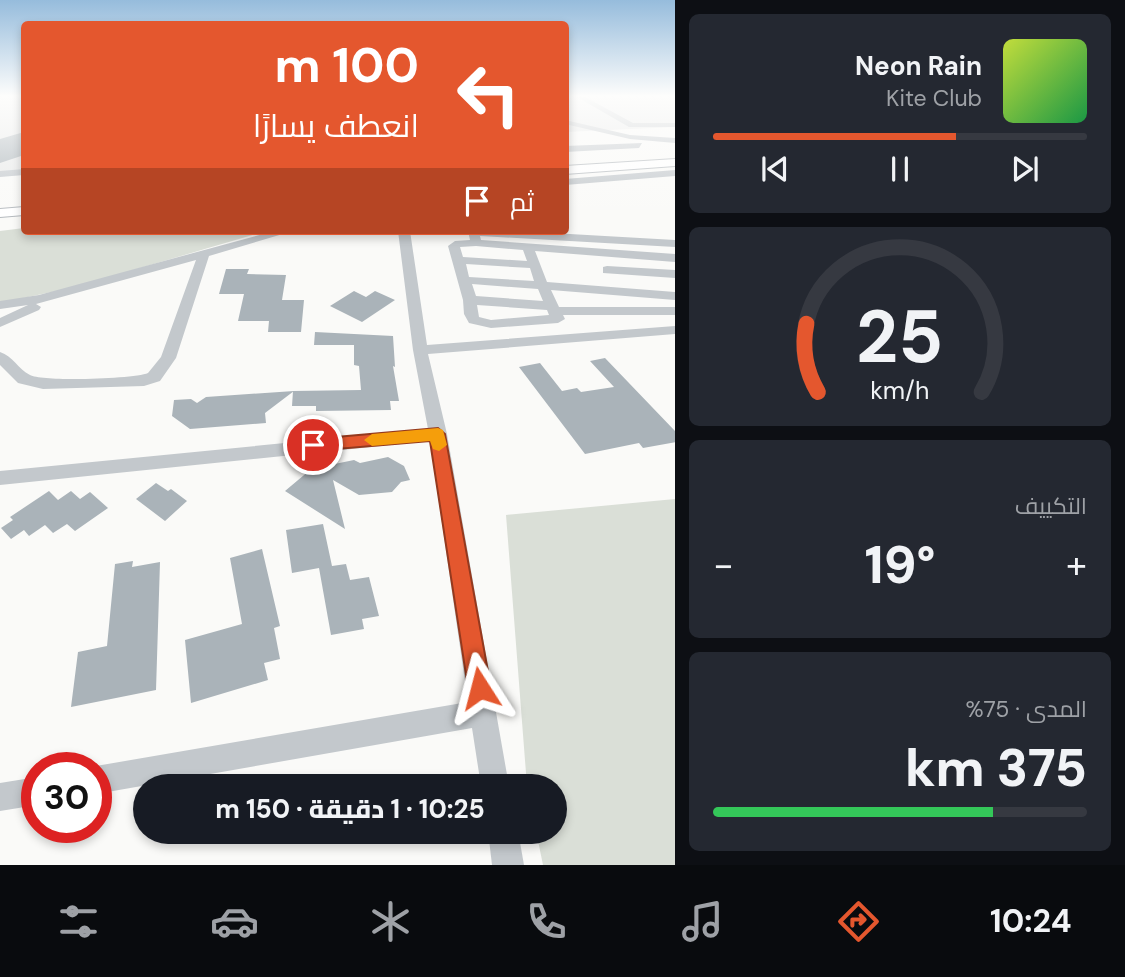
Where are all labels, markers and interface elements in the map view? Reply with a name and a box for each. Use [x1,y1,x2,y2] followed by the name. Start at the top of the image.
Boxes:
[275,33,419,97] text: 100 m
[443,49,534,140] icon: left
[855,49,982,83] text: Neon Rain
[886,83,982,113] text: Kite Club
[253,105,419,147] text: انعطف يسارًا
[756,150,794,188] icon: previous
[881,150,919,188] icon: pause
[1006,150,1044,188] icon: next
[458,182,496,220] icon: arrive
[510,185,534,219] text: ثم
[856,291,944,386] text: 25
[870,374,930,407] text: km/h
[283,415,343,475] pin
[294,426,332,464] icon: arrive
[1015,491,1087,521] text: التكييف
[864,531,936,599] text: 19°
[713,540,734,590] text: −
[1066,540,1087,590] text: +
[443,651,517,725] position arrow
[966,694,1087,724] text: المدى · 75%
[905,734,1087,802] text: 375 km
[21,752,112,843] speed limit sign: 30
[215,792,485,826] text: 10:25 · 1 دقيقة · 150 m
[54,897,103,946] icon: filters
[210,897,259,946] icon: car
[366,897,415,946] icon: climate
[522,897,571,946] icon: phone
[678,897,727,946] icon: music
[834,897,883,946] icon: directions
[990,900,1071,942] text: 10:24

